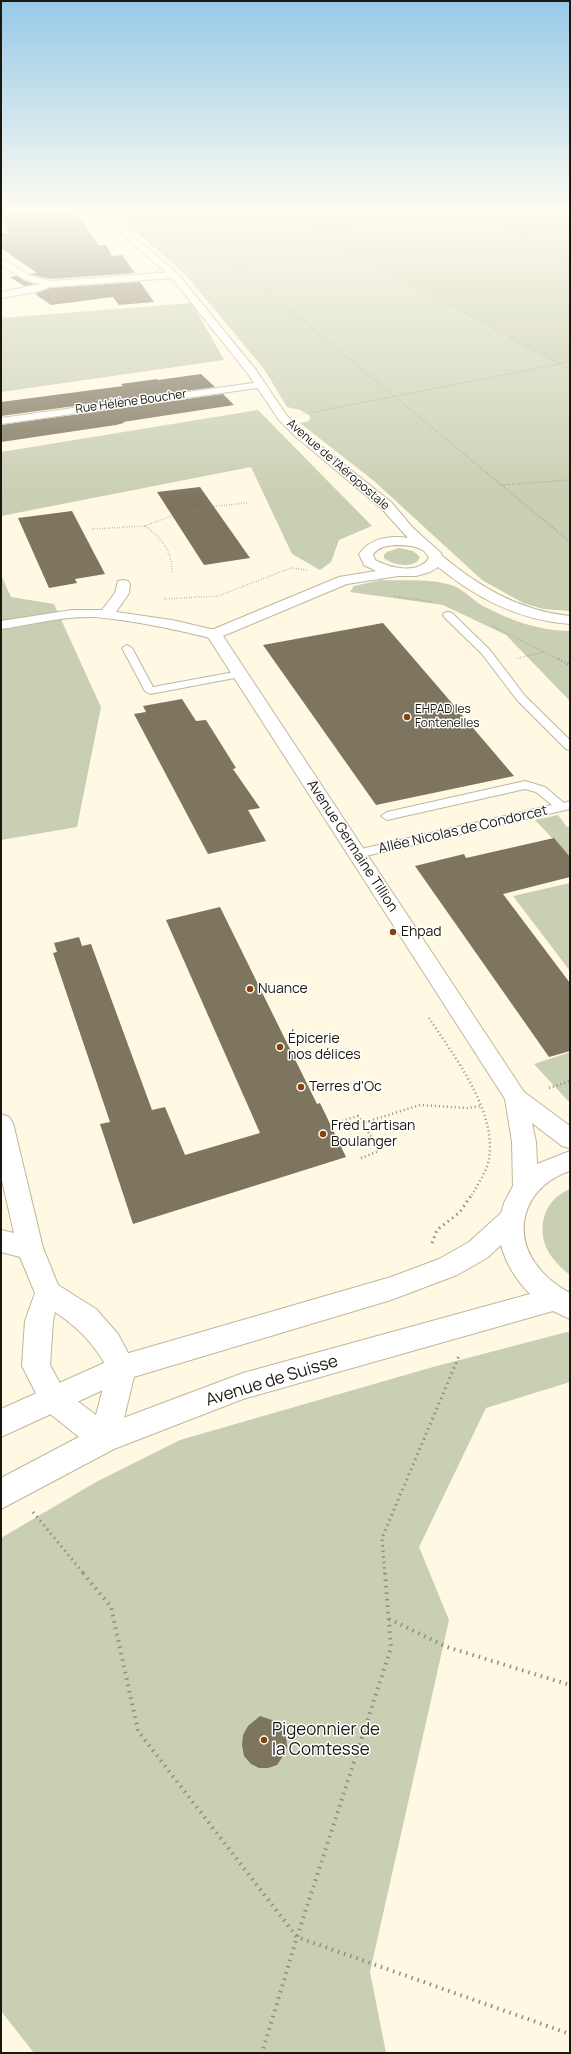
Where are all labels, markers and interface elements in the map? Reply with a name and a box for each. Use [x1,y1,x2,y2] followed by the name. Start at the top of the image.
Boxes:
[74,387,188,417] street label: Rue Hélène Boucher
[284,417,392,513] street label: Avenue de l'Aéropostale
[415,703,480,731] place label: EHPAD les Fontenelles
[402,712,412,722] marker: EHPAD les Fontenelles
[303,777,401,915] street label: Avenue Germaine Tillion
[377,802,549,858] street label: Allée Nicolas de Condorcet
[401,924,442,940] place label: Ehpad
[388,927,398,937] marker: Ehpad
[258,981,308,997] place label: Nuance
[245,984,255,994] marker: Nuance
[288,1031,361,1064] place label: Épicerie nos délices
[275,1042,285,1052] marker: Épicerie nos délices
[309,1079,382,1095] place label: Terres d'Oc
[296,1082,306,1092] marker: Terres d'Oc
[331,1118,415,1150] place label: Fred L'artisan Boulanger
[318,1129,328,1139] marker: Fred L'artisan Boulanger
[203,1351,341,1411] street label: Avenue de Suisse
[272,1720,380,1760] place label: Pigeonnier de la Comtesse
[259,1735,269,1745] marker: Pigeonnier de la Comtesse

